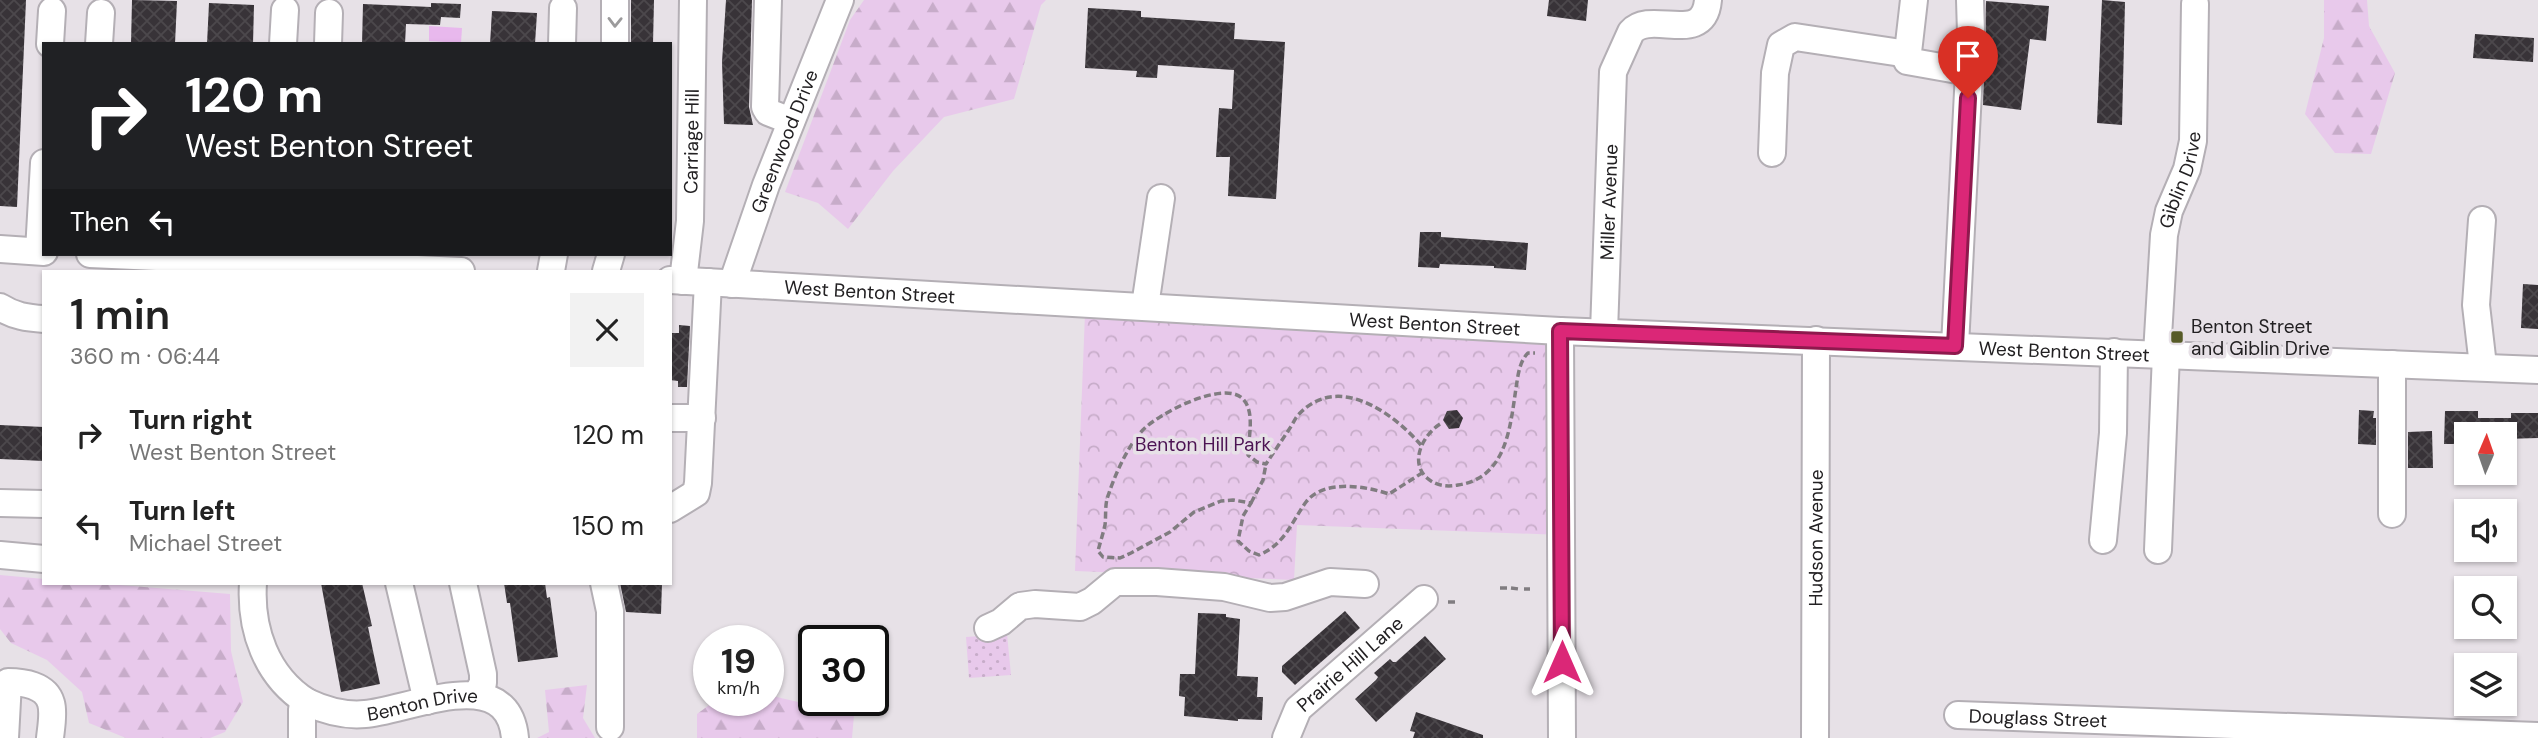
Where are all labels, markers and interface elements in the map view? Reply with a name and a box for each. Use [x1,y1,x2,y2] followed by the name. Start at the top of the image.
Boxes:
[607,17,623,28] one-way arrow
[1938,26,1998,98] pin
[1949,37,1987,75] icon: arrive
[185,63,323,127] text: 120 m
[745,66,823,216] street label: Greenwood Drive
[70,70,161,161] icon: right
[678,89,704,194] street label: Carriage Hill
[185,125,473,167] text: West Benton Street
[2153,132,2206,230] street label: Giblin Drive
[1594,143,1623,261] street label: Miller Avenue
[143,203,181,241] icon: left
[70,205,129,239] text: Then
[783,274,956,309] street label: West Benton Street
[70,287,170,342] text: 1 min
[570,293,644,367] button: close
[1348,306,1521,341] street label: West Benton Street
[2191,314,2330,361] place label: Benton Street and Giblin Drive
[2169,329,2185,345] marker: Benton Street and Giblin Drive
[1978,335,2150,367] street label: West Benton Street
[70,341,220,371] text: 360 m · 06:44
[129,403,253,437] text: Turn right
[70,416,108,454] icon: right
[573,418,644,452] text: 120 m
[2454,422,2516,485] north arrow
[2454,422,2517,716] map controls
[1135,432,1271,457] park label: Benton Hill Park
[129,437,336,467] text: West Benton Street
[1803,469,1828,607] street label: Hudson Avenue
[129,494,236,528] text: Turn left
[2454,499,2517,562] button: sound
[70,507,108,545] icon: left
[572,509,644,543] text: 150 m
[129,528,282,558] text: Michael Street
[2454,576,2517,639] button: search
[1291,611,1408,717] street label: Prairie Hill Lane
[798,625,889,716] speed limit sign: 30
[1525,625,1599,699] position arrow
[721,638,756,684] text: 19
[2454,653,2517,716] button: layers
[717,676,760,700] text: km/h
[365,683,479,726] street label: Benton Drive
[1968,703,2108,733] street label: Douglass Street

